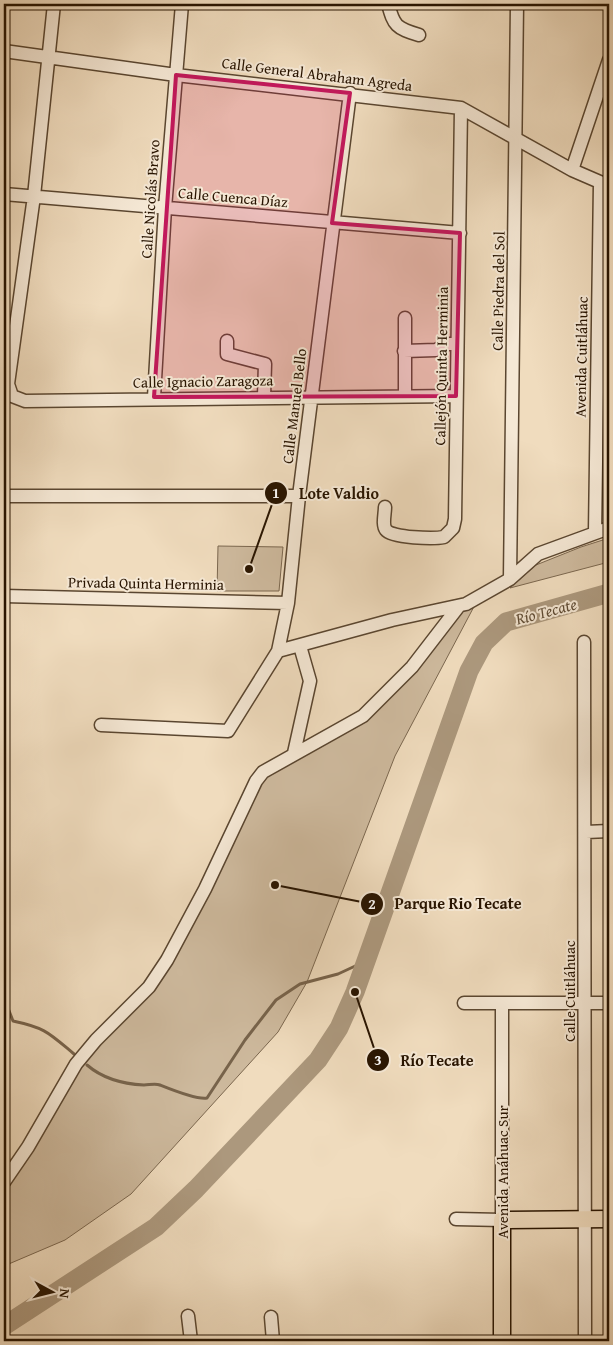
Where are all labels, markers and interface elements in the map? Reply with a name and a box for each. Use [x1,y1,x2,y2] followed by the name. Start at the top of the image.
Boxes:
[221,52,413,96] street label: Calle General Abraham Agreda
[135,139,165,259] street label: Calle Nicolás Bravo
[177,182,289,212] street label: Calle Cuenca Díaz
[486,231,510,351] street label: Calle Piedra del Sol
[429,286,453,446] street label: Callejón Quinta Herminia
[569,296,593,418] street label: Avenida Cuitláhuac
[277,347,312,465] street label: Calle Manuel Bello
[133,369,273,393] street label: Calle Ignacio Zaragoza
[264,477,389,508] callout: Lote Valdio
[299,481,379,505] text: Lote Valdio
[272,482,280,503] text: 1
[68,571,224,595] street label: Privada Quinta Herminia
[512,591,580,631] water label: Río Tecate
[359,888,531,919] callout: Parque Rio Tecate
[394,891,522,915] text: Parque Rio Tecate
[368,893,376,914] text: 2
[559,940,580,1042] street label: Calle Cuitláhuac
[365,1045,483,1076] callout: Río Tecate
[400,1048,474,1072] text: Río Tecate
[374,1049,382,1070] text: 3
[492,1105,513,1239] street label: Avenida Anáhuac Sur
[28,1268,78,1318] north arrow
[54,1288,75,1300] text: N

